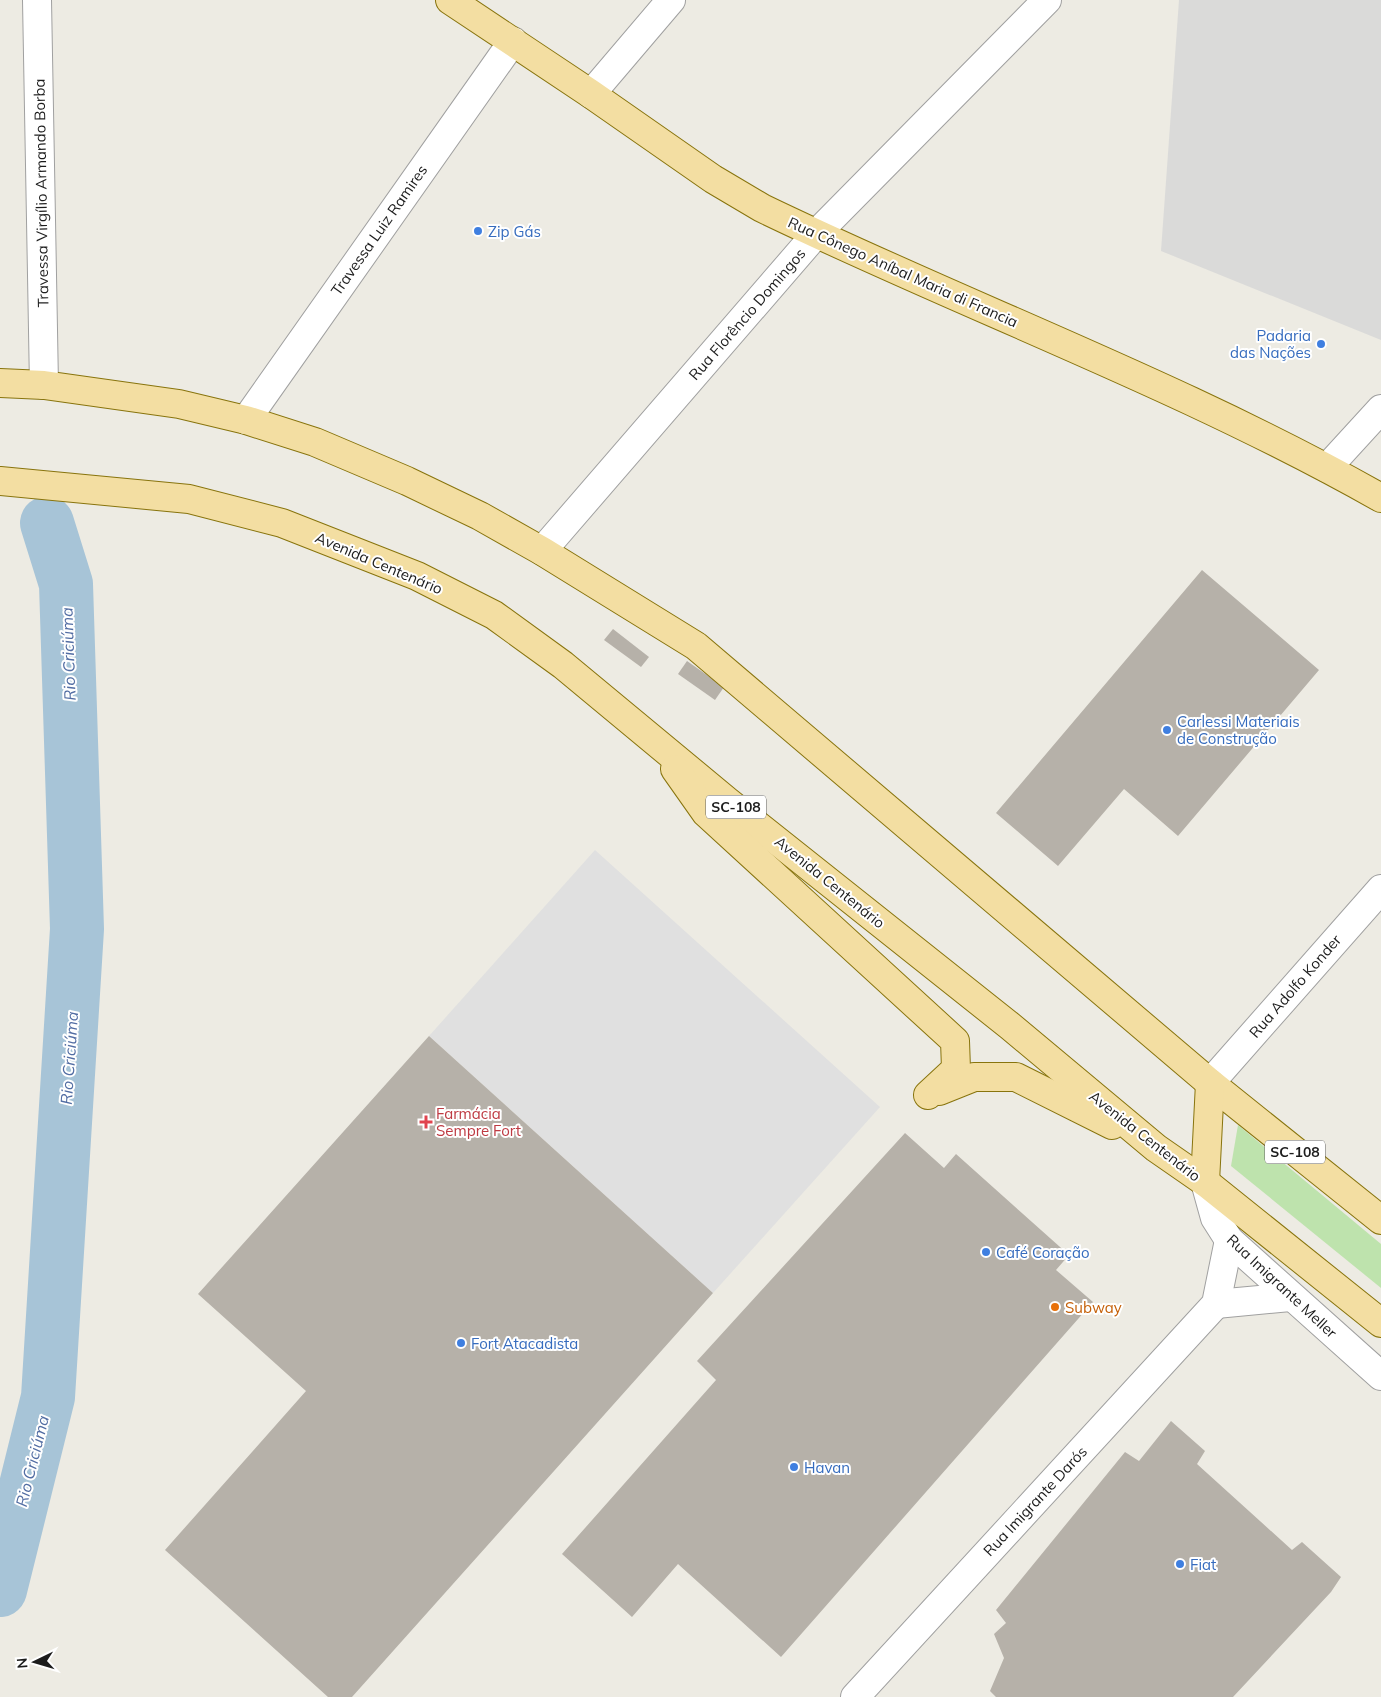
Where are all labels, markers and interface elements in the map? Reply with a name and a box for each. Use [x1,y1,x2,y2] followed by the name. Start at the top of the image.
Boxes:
[30,78,52,308] street label: Travessa Virgílio Armando Borba
[327,161,431,299] street label: Travessa Luiz Ramires
[785,213,1021,331] street label: Rua Cônego Aníbal Maria di Francia
[488,222,541,241] place label: Zip Gás
[472,225,484,237] marker: Zip Gás
[685,244,809,384] street label: Rua Florêncio Domingos
[1230,326,1311,362] place label: Padaria das Nações
[1315,338,1327,350] marker: Padaria das Nações
[313,528,445,598] street label: Avenida Centenário
[56,607,80,701] water label: Rio Criciúma
[1177,712,1300,748] place label: Carlessi Materiais de Construção
[1161,724,1173,736] marker: Carlessi Materiais de Construção
[706,796,766,819] road number: SC-108
[771,832,889,932] street label: Avenida Centenário
[1245,930,1345,1042] street label: Rua Adolfo Konder
[56,1010,82,1105] water label: Rio Criciúma
[1085,1087,1205,1185] street label: Avenida Centenário
[436,1104,521,1140] place label: Farmácia Sempre Fort
[420,1116,432,1128] marker: Farmácia Sempre Fort
[1265,1140,1325,1164] road number: SC-108
[1223,1230,1341,1342] street label: Rua Imigrante Meller
[996,1243,1090,1262] place label: Café Coração
[980,1246,992,1258] marker: Café Coração
[1065,1298,1122,1317] place label: Subway
[1049,1301,1061,1313] marker: Subway
[471,1334,578,1353] place label: Fort Atacadista
[455,1337,467,1349] marker: Fort Atacadista
[11,1413,53,1509] water label: Rio Criciúma
[979,1442,1091,1560] street label: Rua Imigrante Darós
[804,1458,850,1477] place label: Havan
[788,1461,800,1473] marker: Havan
[1190,1555,1216,1574] place label: Fiat
[1174,1558,1186,1570] marker: Fiat
[10,1637,60,1687] north arrow
[13,1657,31,1669] text: N

